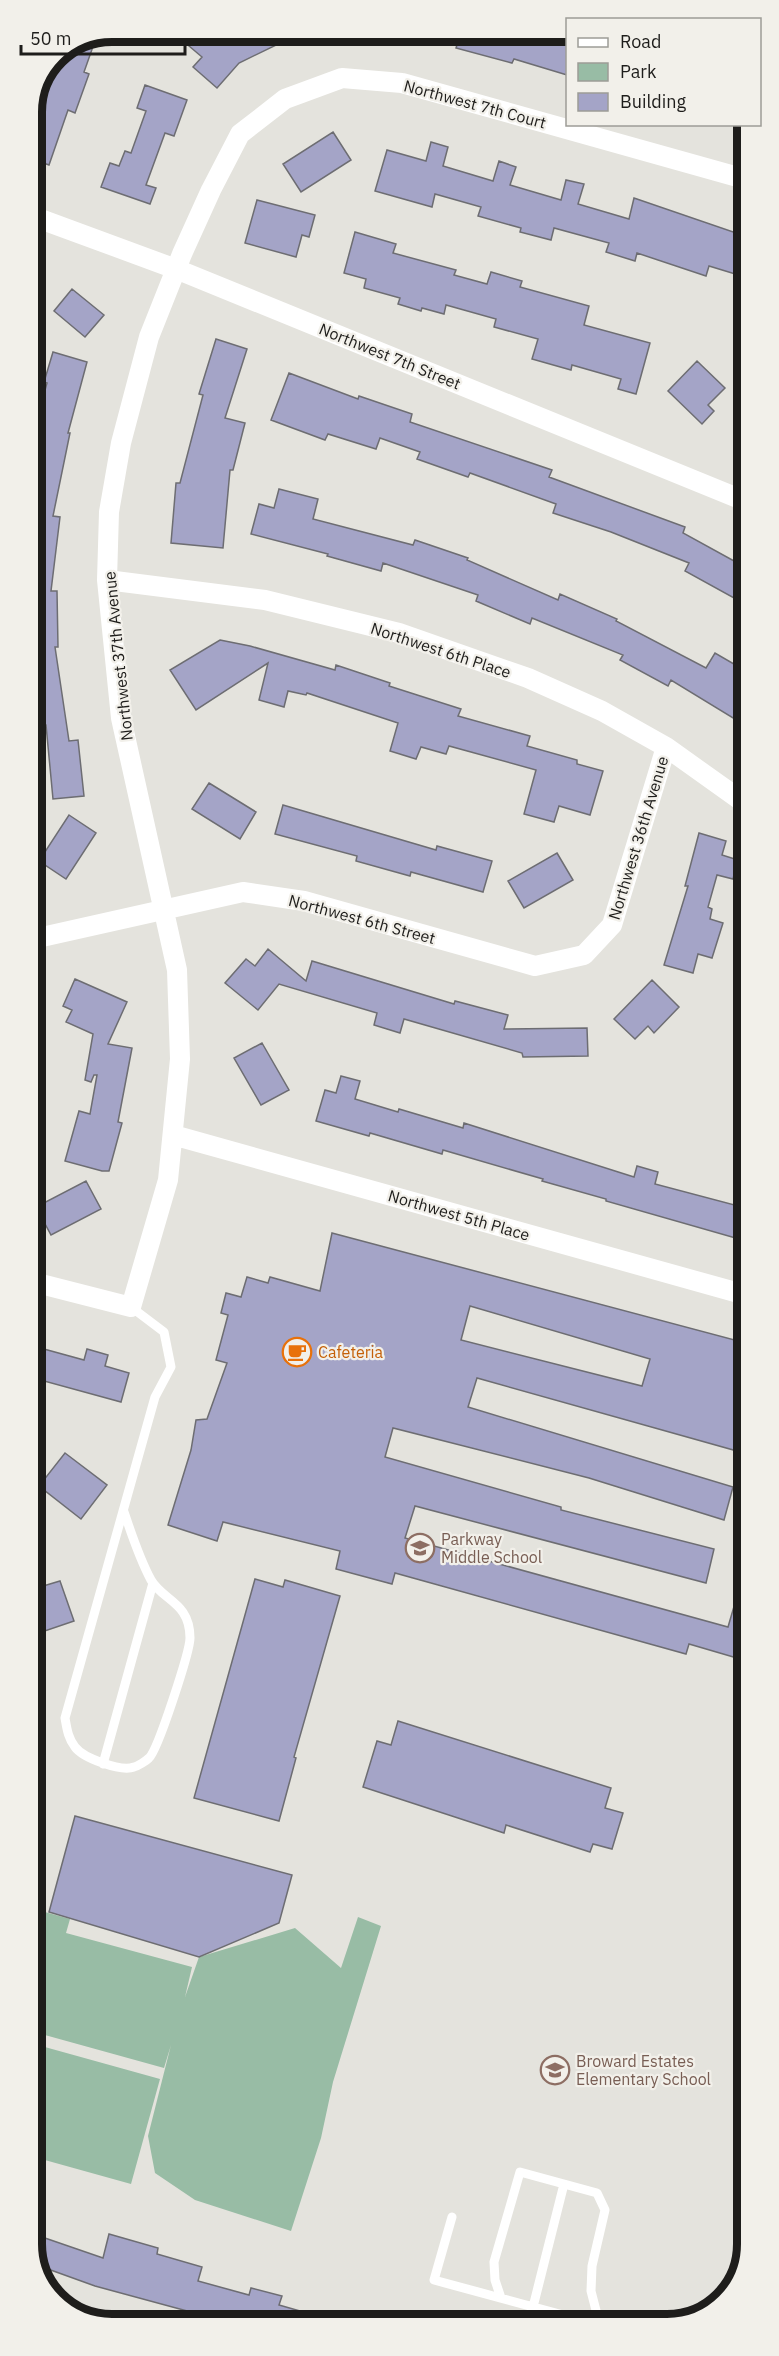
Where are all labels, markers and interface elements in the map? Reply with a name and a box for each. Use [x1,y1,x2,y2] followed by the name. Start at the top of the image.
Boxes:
[21,18,184,56] scale bar
[566,18,761,126] legend
[30,27,72,50] text: 50 m
[620,30,661,53] text: Road
[620,60,657,83] text: Park
[402,75,548,133] street label: Northwest 7th Court
[620,90,687,113] text: Building
[316,318,464,394] street label: Northwest 7th Street
[99,570,137,742] street label: Northwest 37th Avenue
[368,618,514,682] street label: Northwest 6th Place
[604,754,672,922] street label: Northwest 36th Avenue
[287,890,437,948] street label: Northwest 6th Street
[386,1185,532,1245] street label: Northwest 5th Place
[281,1336,313,1368] cafe icon: Cafeteria
[318,1342,384,1362] place label: Cafeteria
[441,1529,542,1567] place label: Parkway Middle School
[404,1532,436,1564] school or university icon: Parkway Middle School
[576,2051,711,2089] place label: Broward Estates Elementary School
[539,2054,571,2086] school or university icon: Broward Estates Elementary School

